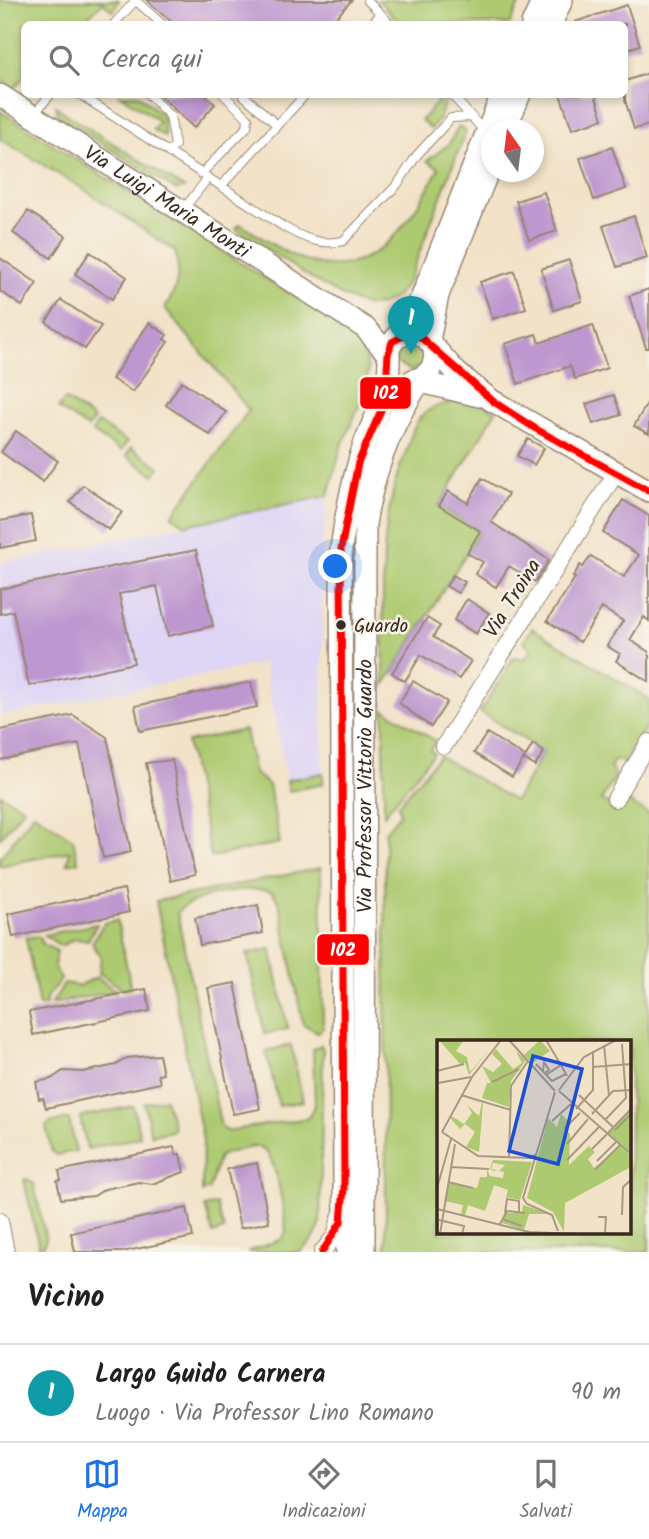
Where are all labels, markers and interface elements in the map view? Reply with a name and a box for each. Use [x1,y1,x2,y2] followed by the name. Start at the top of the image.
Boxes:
[21,21,628,98] search box
[101,39,202,81] text: Cerca qui
[45,41,83,79] icon: search
[481,119,544,182] north arrow
[76,137,257,269] street label: Via Luigi Maria Monti
[388,296,434,354] pin: 1
[359,376,412,410] line badge: 102
[373,379,399,409] text: 102
[318,549,352,583] your location
[476,553,551,645] street label: Via Troina
[354,612,408,642] place label: Guardo
[334,618,348,632] marker: Guardo
[349,659,383,913] street label: Via Professor Vittorio Guardo
[316,933,370,966] line badge: 102
[330,936,356,966] text: 102
[437,1040,632,1234] inset map
[28,1274,105,1322] text: Vicino
[95,1354,326,1396] text: Largo Guido Carnera
[48,1375,54,1411] text: 1
[571,1375,621,1411] text: 90 m
[95,1396,434,1432] text: Luogo · Via Professor Lino Romano
[77,1455,128,1527] tab: Mappa
[282,1455,366,1527] tab: Indicazioni
[520,1455,572,1527] tab: Salvati

